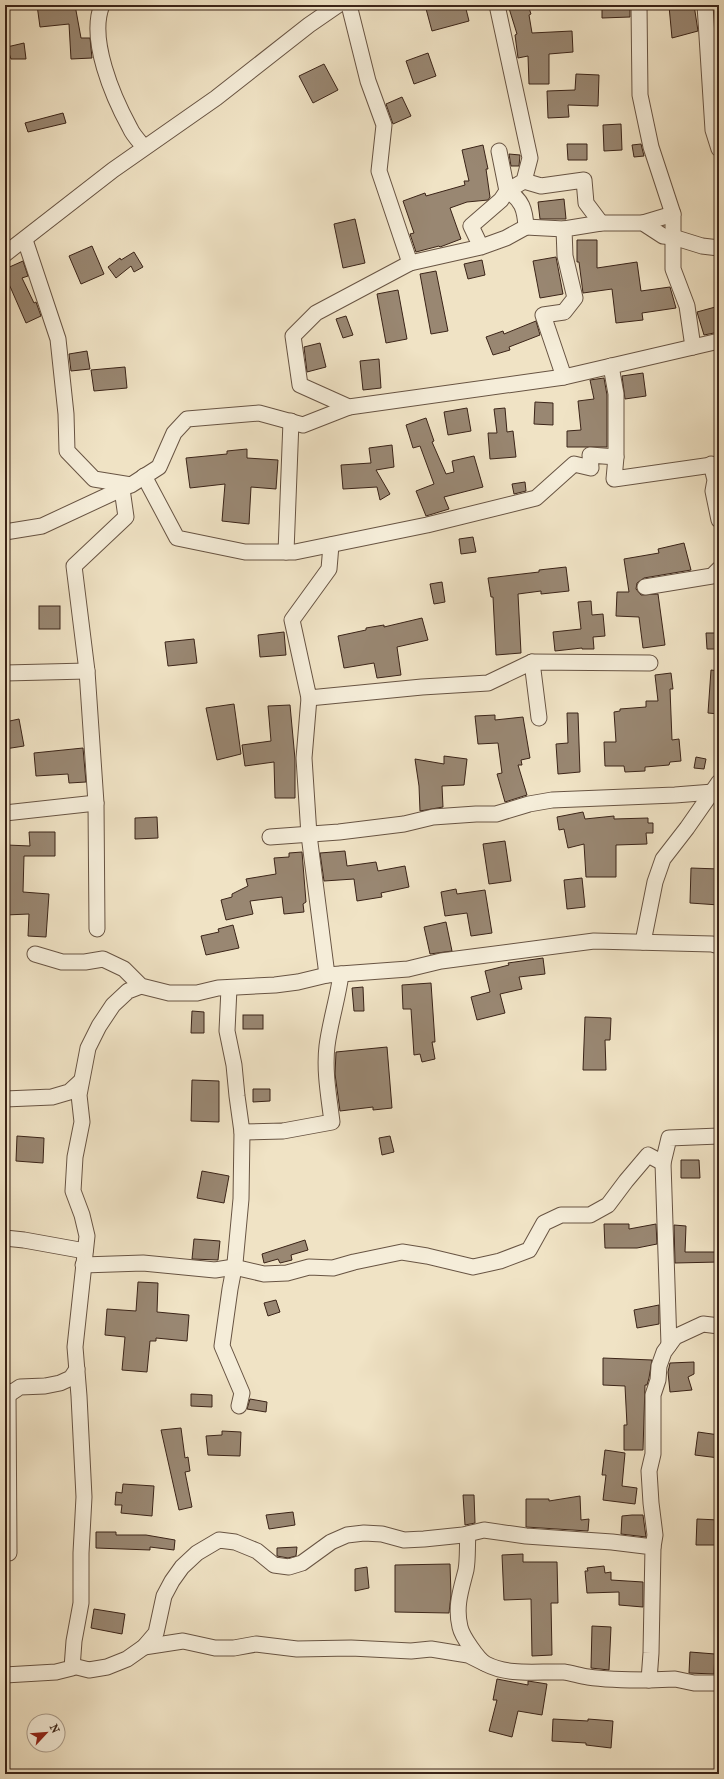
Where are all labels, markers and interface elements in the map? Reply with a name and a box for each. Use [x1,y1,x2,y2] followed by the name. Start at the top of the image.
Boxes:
[26,1713,66,1753] north arrow
[47,1722,62,1736] text: N

